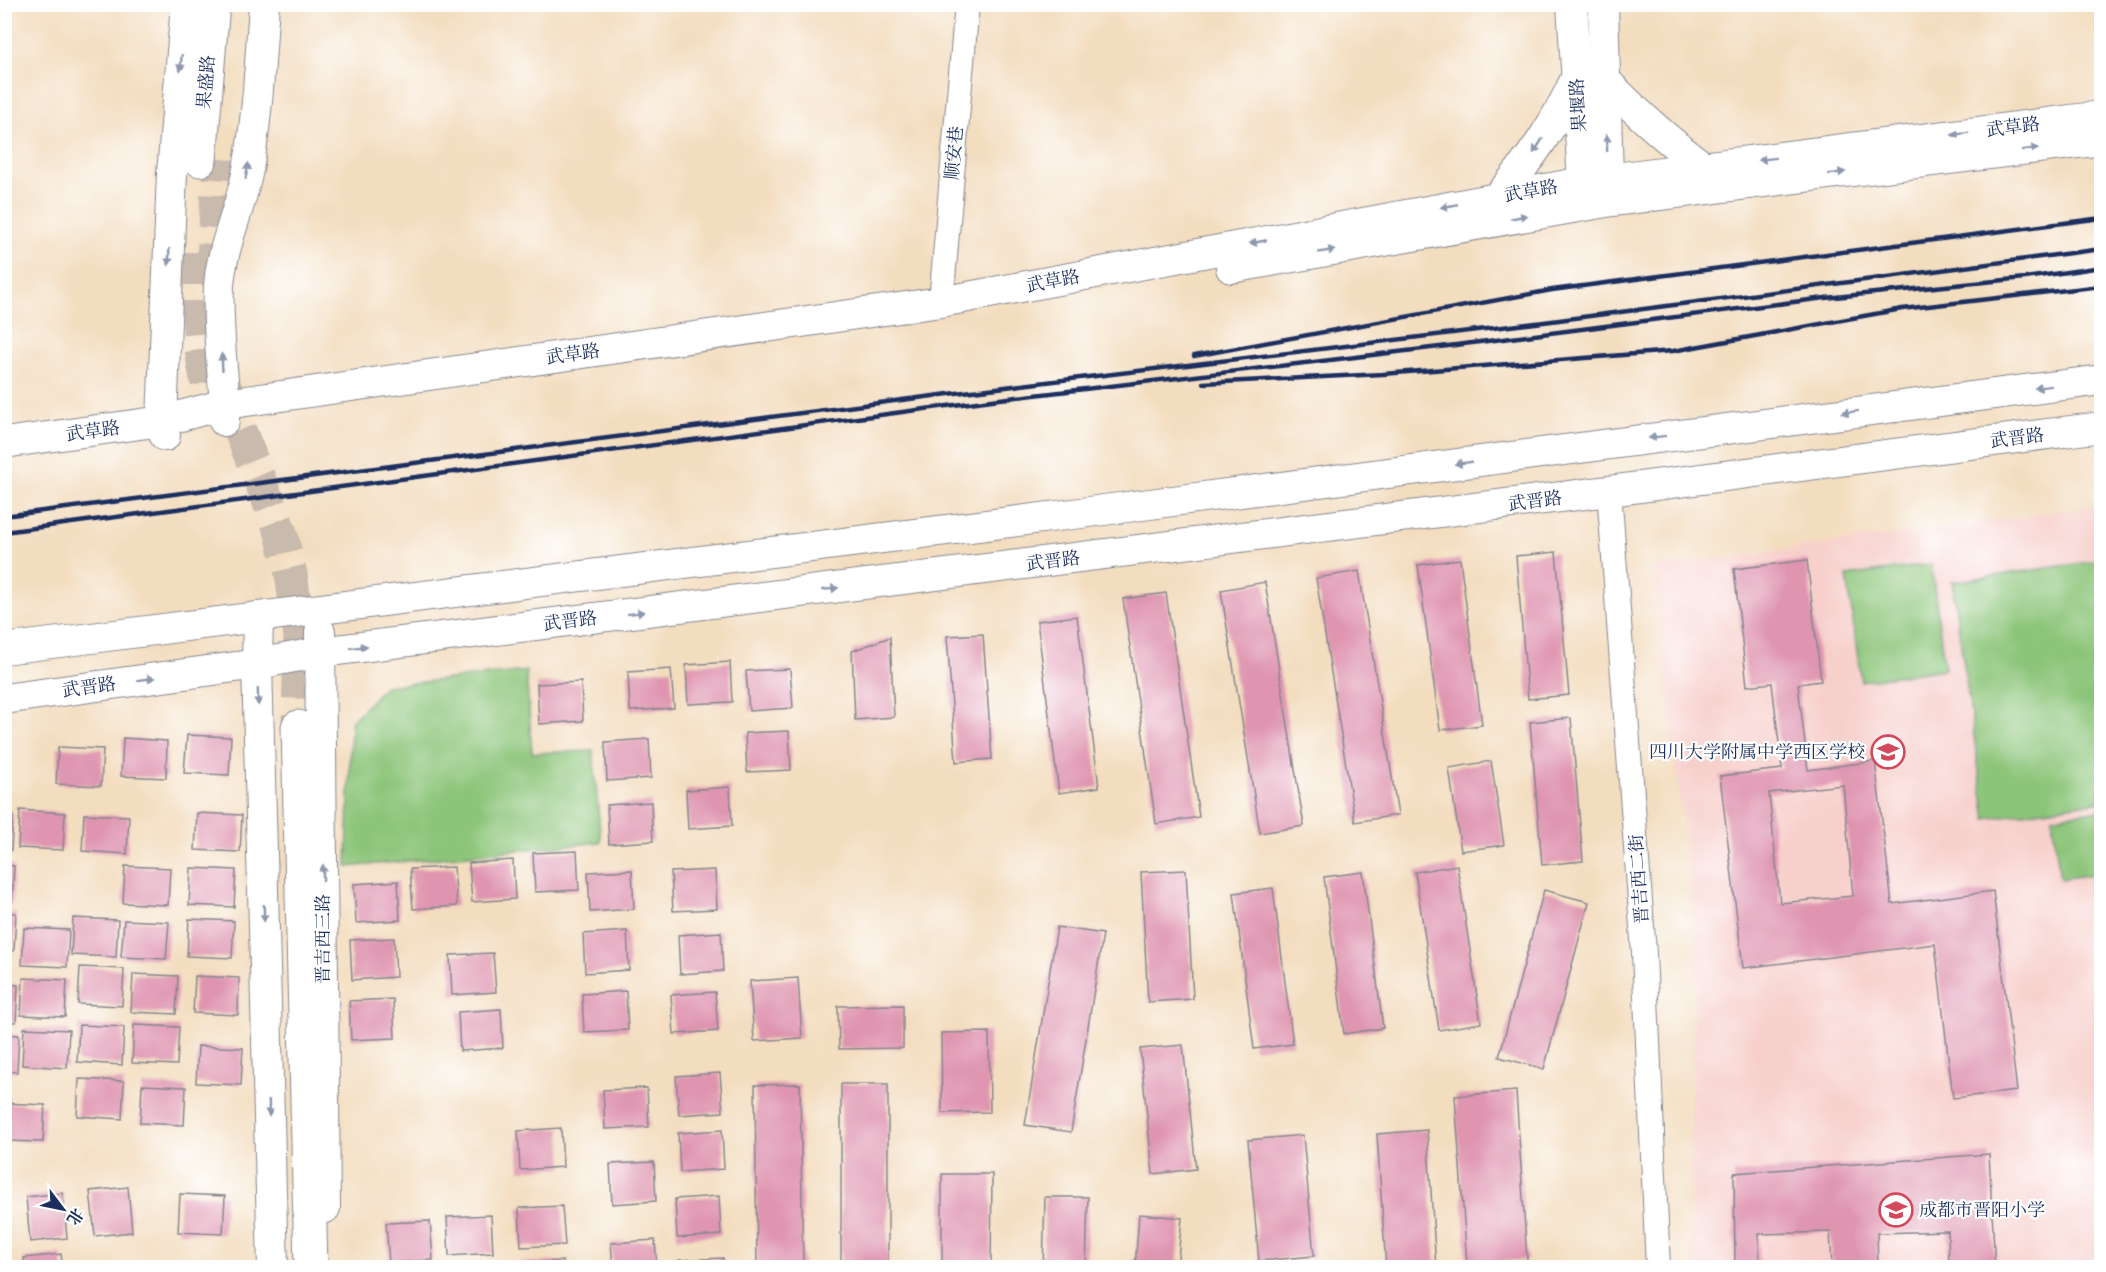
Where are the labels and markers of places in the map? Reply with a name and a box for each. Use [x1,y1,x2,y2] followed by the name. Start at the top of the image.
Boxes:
[1870,734,1906,770] school or university icon: 四川大学附属中学西区学校
[1649,741,1865,763] place label: 四川大学附属中学西区学校
[1878,1192,1914,1228] school or university icon: 成都市晋阳小学
[1919,1199,2045,1221] place label: 成都市晋阳小学

